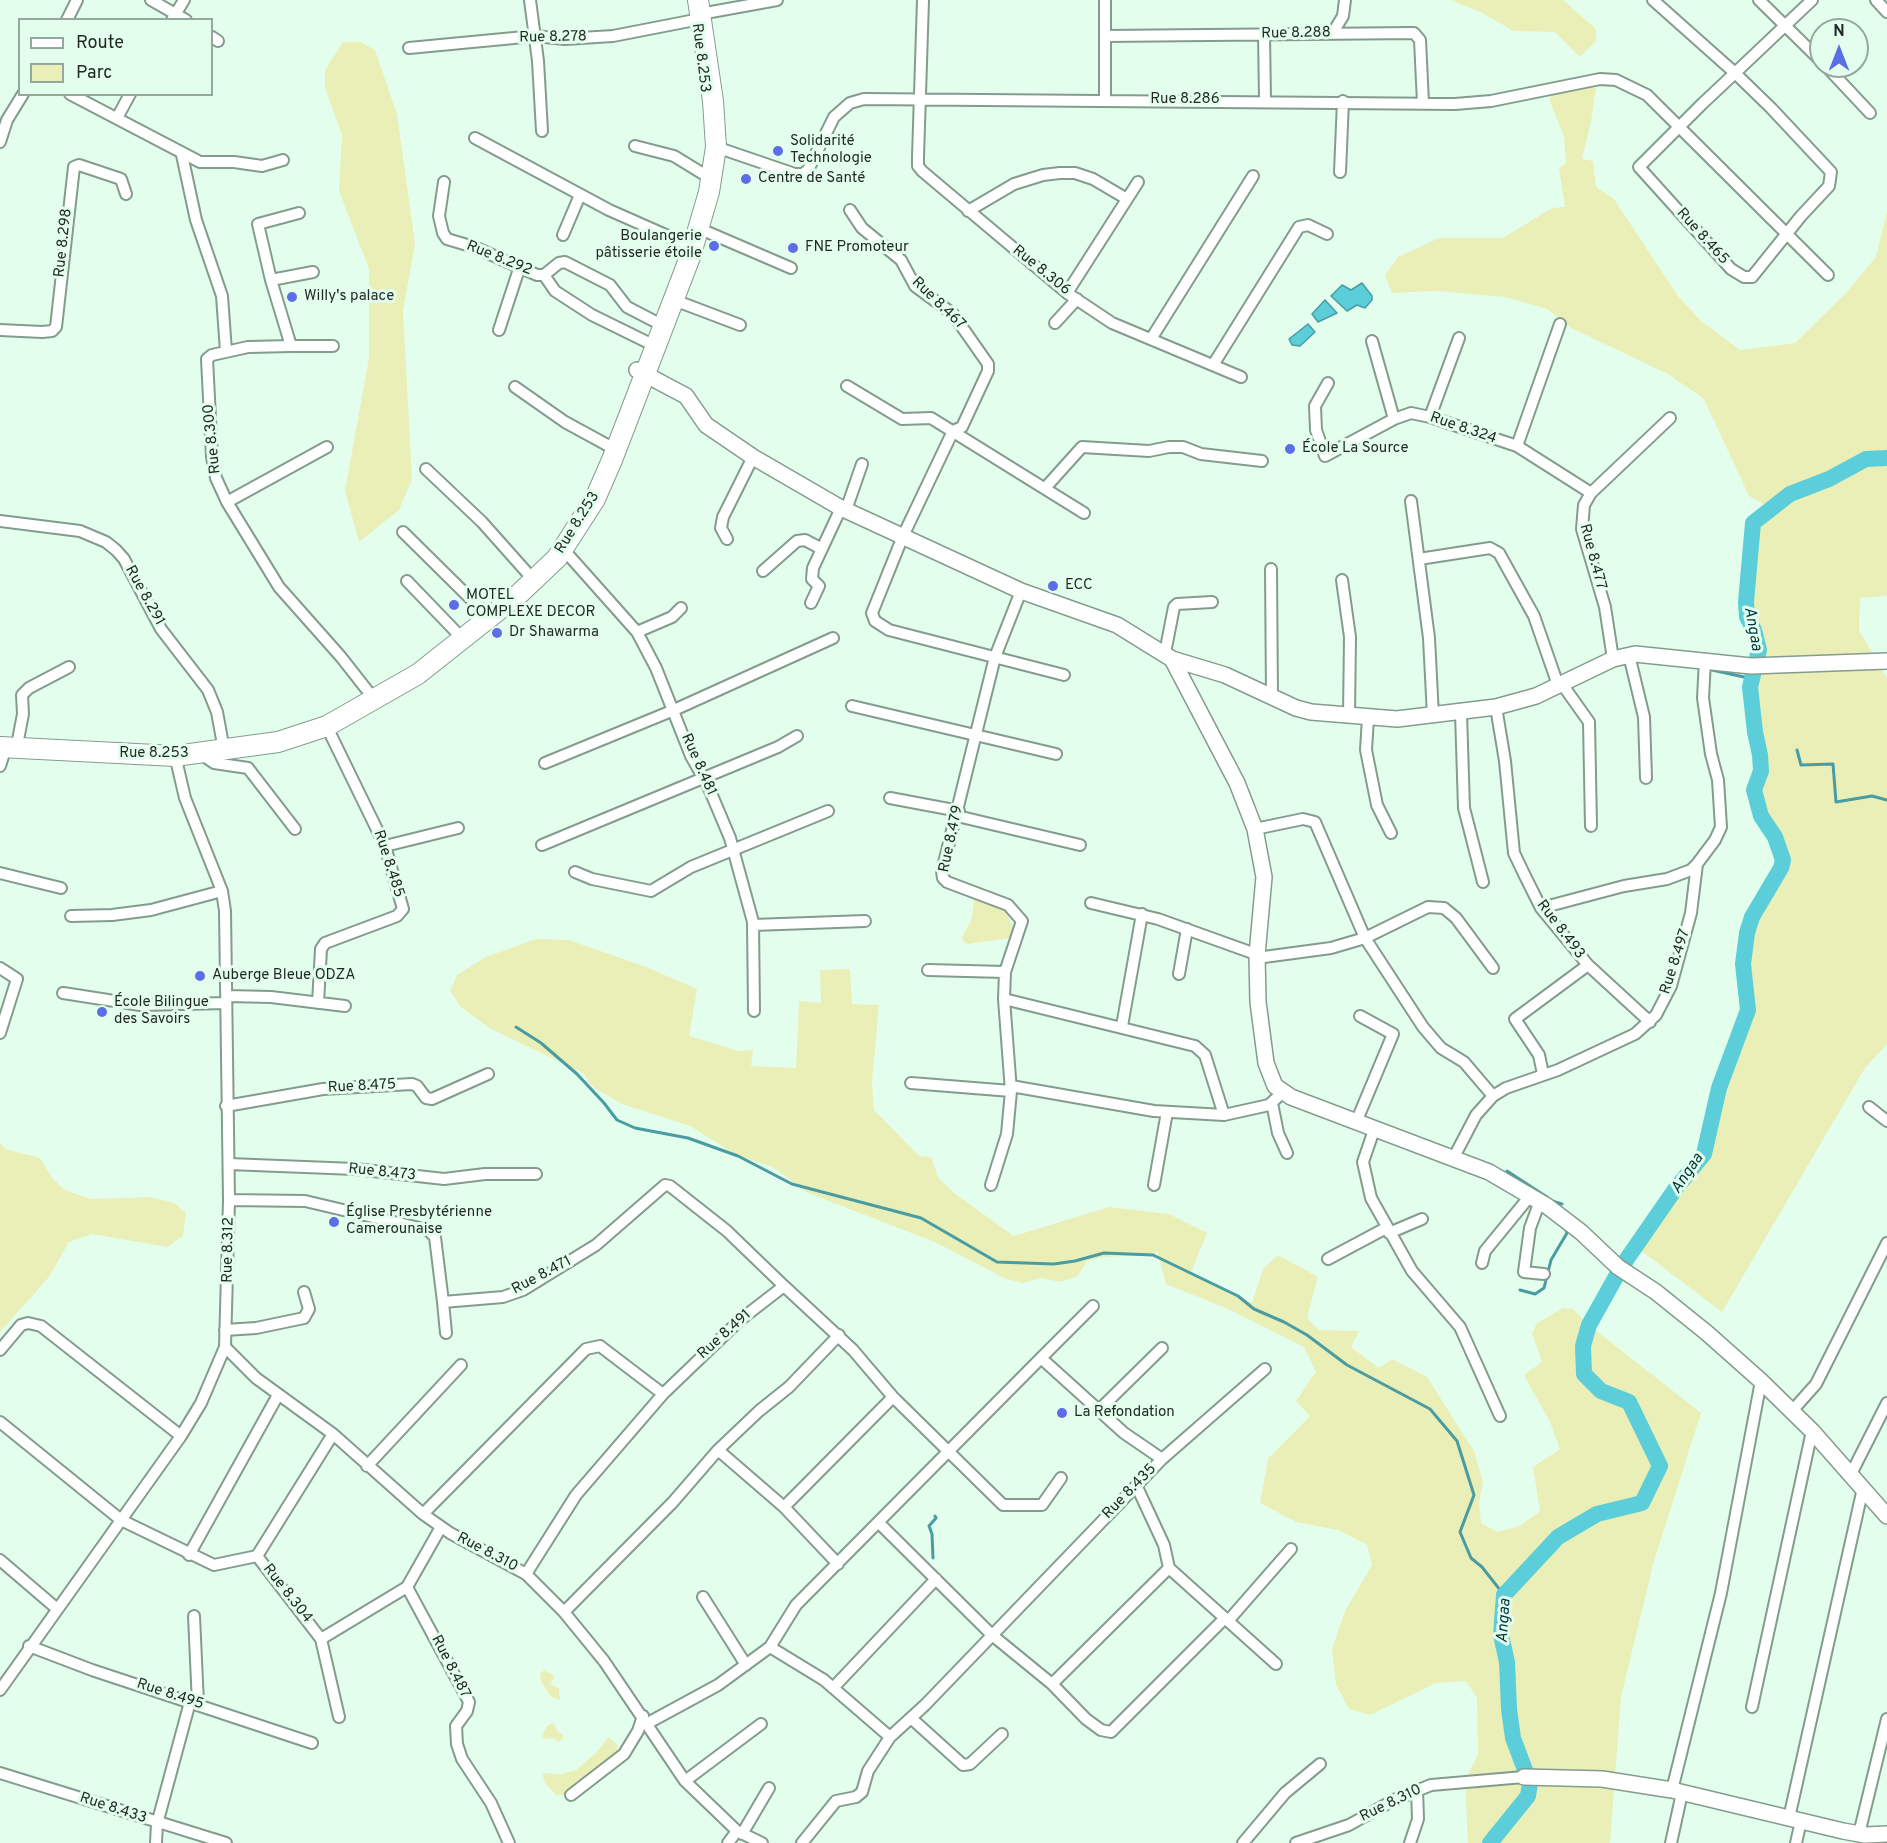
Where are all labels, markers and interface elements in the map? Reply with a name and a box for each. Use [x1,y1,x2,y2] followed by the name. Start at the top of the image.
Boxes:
[18,18,213,96] legend
[1809,18,1869,78] north arrow
[687,22,713,94] street label: Rue 8.253
[1833,22,1845,42] text: N
[1261,24,1331,44] street label: Rue 8.288
[519,28,587,48] street label: Rue 8.278
[76,32,124,55] text: Route
[76,62,112,85] text: Parc
[1150,91,1220,109] street label: Rue 8.286
[790,133,872,168] place label: Solidarité Technologie
[771,144,785,158] marker: Solidarité Technologie
[758,170,865,188] place label: Centre de Santé
[739,172,753,186] marker: Centre de Santé
[1672,205,1732,269] street label: Rue 8.465
[51,208,77,278] street label: Rue 8.298
[595,228,702,263] place label: Boulangerie pâtisserie étoile
[463,238,535,280] street label: Rue 8.292
[707,239,721,253] marker: Boulangerie pâtisserie étoile
[805,239,909,257] place label: FNE Promoteur
[786,241,800,255] marker: FNE Promoteur
[1008,242,1074,300] street label: Rue 8.306
[907,274,969,334] street label: Rue 8.467
[304,288,394,306] place label: Willy's palace
[285,290,299,304] marker: Willy's palace
[200,403,226,475] street label: Rue 8.300
[1427,409,1499,449] street label: Rue 8.324
[1302,440,1409,458] place label: École La Source
[1283,442,1297,456] marker: École La Source
[552,489,604,557] street label: Rue 8.253
[1575,522,1609,592] street label: Rue 8.477
[120,563,168,629] street label: Rue 8.291
[1065,577,1093,595] place label: ECC
[1046,579,1060,593] marker: ECC
[466,587,596,622] place label: MOTEL COMPLEXE DECOR
[447,598,461,612] marker: MOTEL COMPLEXE DECOR
[1739,605,1765,653] water label: Angaa
[509,624,599,642] place label: Dr Shawarma
[490,626,504,640] marker: Dr Shawarma
[676,731,720,799] street label: Rue 8.481
[119,745,189,763] street label: Rue 8.253
[936,804,968,874] street label: Rue 8.479
[369,828,407,900] street label: Rue 8.485
[1532,897,1588,963] street label: Rue 8.493
[1657,927,1695,997] street label: Rue 8.497
[212,967,355,985] place label: Auberge Bleue ODZA
[193,969,207,983] marker: Auberge Bleue ODZA
[114,994,209,1029] place label: École Bilingue des Savoirs
[95,1005,109,1019] marker: École Bilingue des Savoirs
[327,1076,397,1098] street label: Rue 8.475
[1668,1150,1708,1198] water label: Angaa
[347,1160,417,1186] street label: Rue 8.473
[346,1204,492,1239] place label: Église Presbytérienne Camerounaise
[327,1215,341,1229] marker: Église Presbytérienne Camerounaise
[219,1217,239,1283] street label: Rue 8.312
[509,1253,575,1299] street label: Rue 8.471
[695,1306,755,1364] street label: Rue 8.491
[1074,1404,1175,1422] place label: La Refondation
[1055,1406,1069,1420] marker: La Refondation
[1099,1461,1161,1523] street label: Rue 8.435
[453,1529,521,1577] street label: Rue 8.310
[258,1561,316,1627] street label: Rue 8.304
[1494,1598,1516,1644] water label: Angaa
[426,1632,474,1702] street label: Rue 8.487
[134,1676,206,1714] street label: Rue 8.495
[1357,1781,1425,1827] street label: Rue 8.310
[77,1790,149,1828] street label: Rue 8.433

